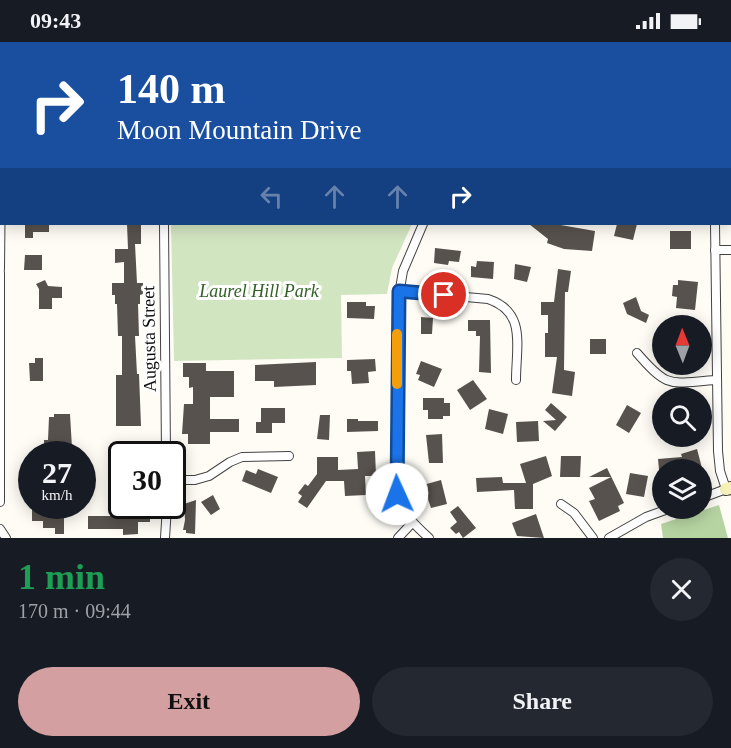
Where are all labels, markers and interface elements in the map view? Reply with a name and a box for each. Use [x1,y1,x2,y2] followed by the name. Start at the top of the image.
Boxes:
[30,8,81,33] text: 09:43
[18,66,96,144] icon: right
[117,66,226,112] text: 140 m
[117,115,361,145] text: Moon Mountain Drive
[255,180,288,213] icon: left
[318,180,351,213] icon: ahead
[381,180,414,213] icon: ahead
[444,180,477,213] icon: right
[418,269,469,320] pin
[427,278,460,311] icon: arrive
[198,281,320,301] park label: Laurel Hill Park
[138,286,160,392] street label: Augusta Street
[652,315,712,375] north arrow
[652,315,712,519] map controls
[652,387,712,447] button: search
[108,441,186,519] speed limit sign: 30
[42,456,72,489] text: 27
[652,459,712,519] button: layers
[365,462,429,526] position arrow
[42,487,72,503] text: km/h
[18,557,105,597] text: 1 min
[650,558,713,621] button: close
[18,600,131,622] text: 170 m · 09:44
[18,667,360,736] button: Exit
[372,667,713,736] button: Share

